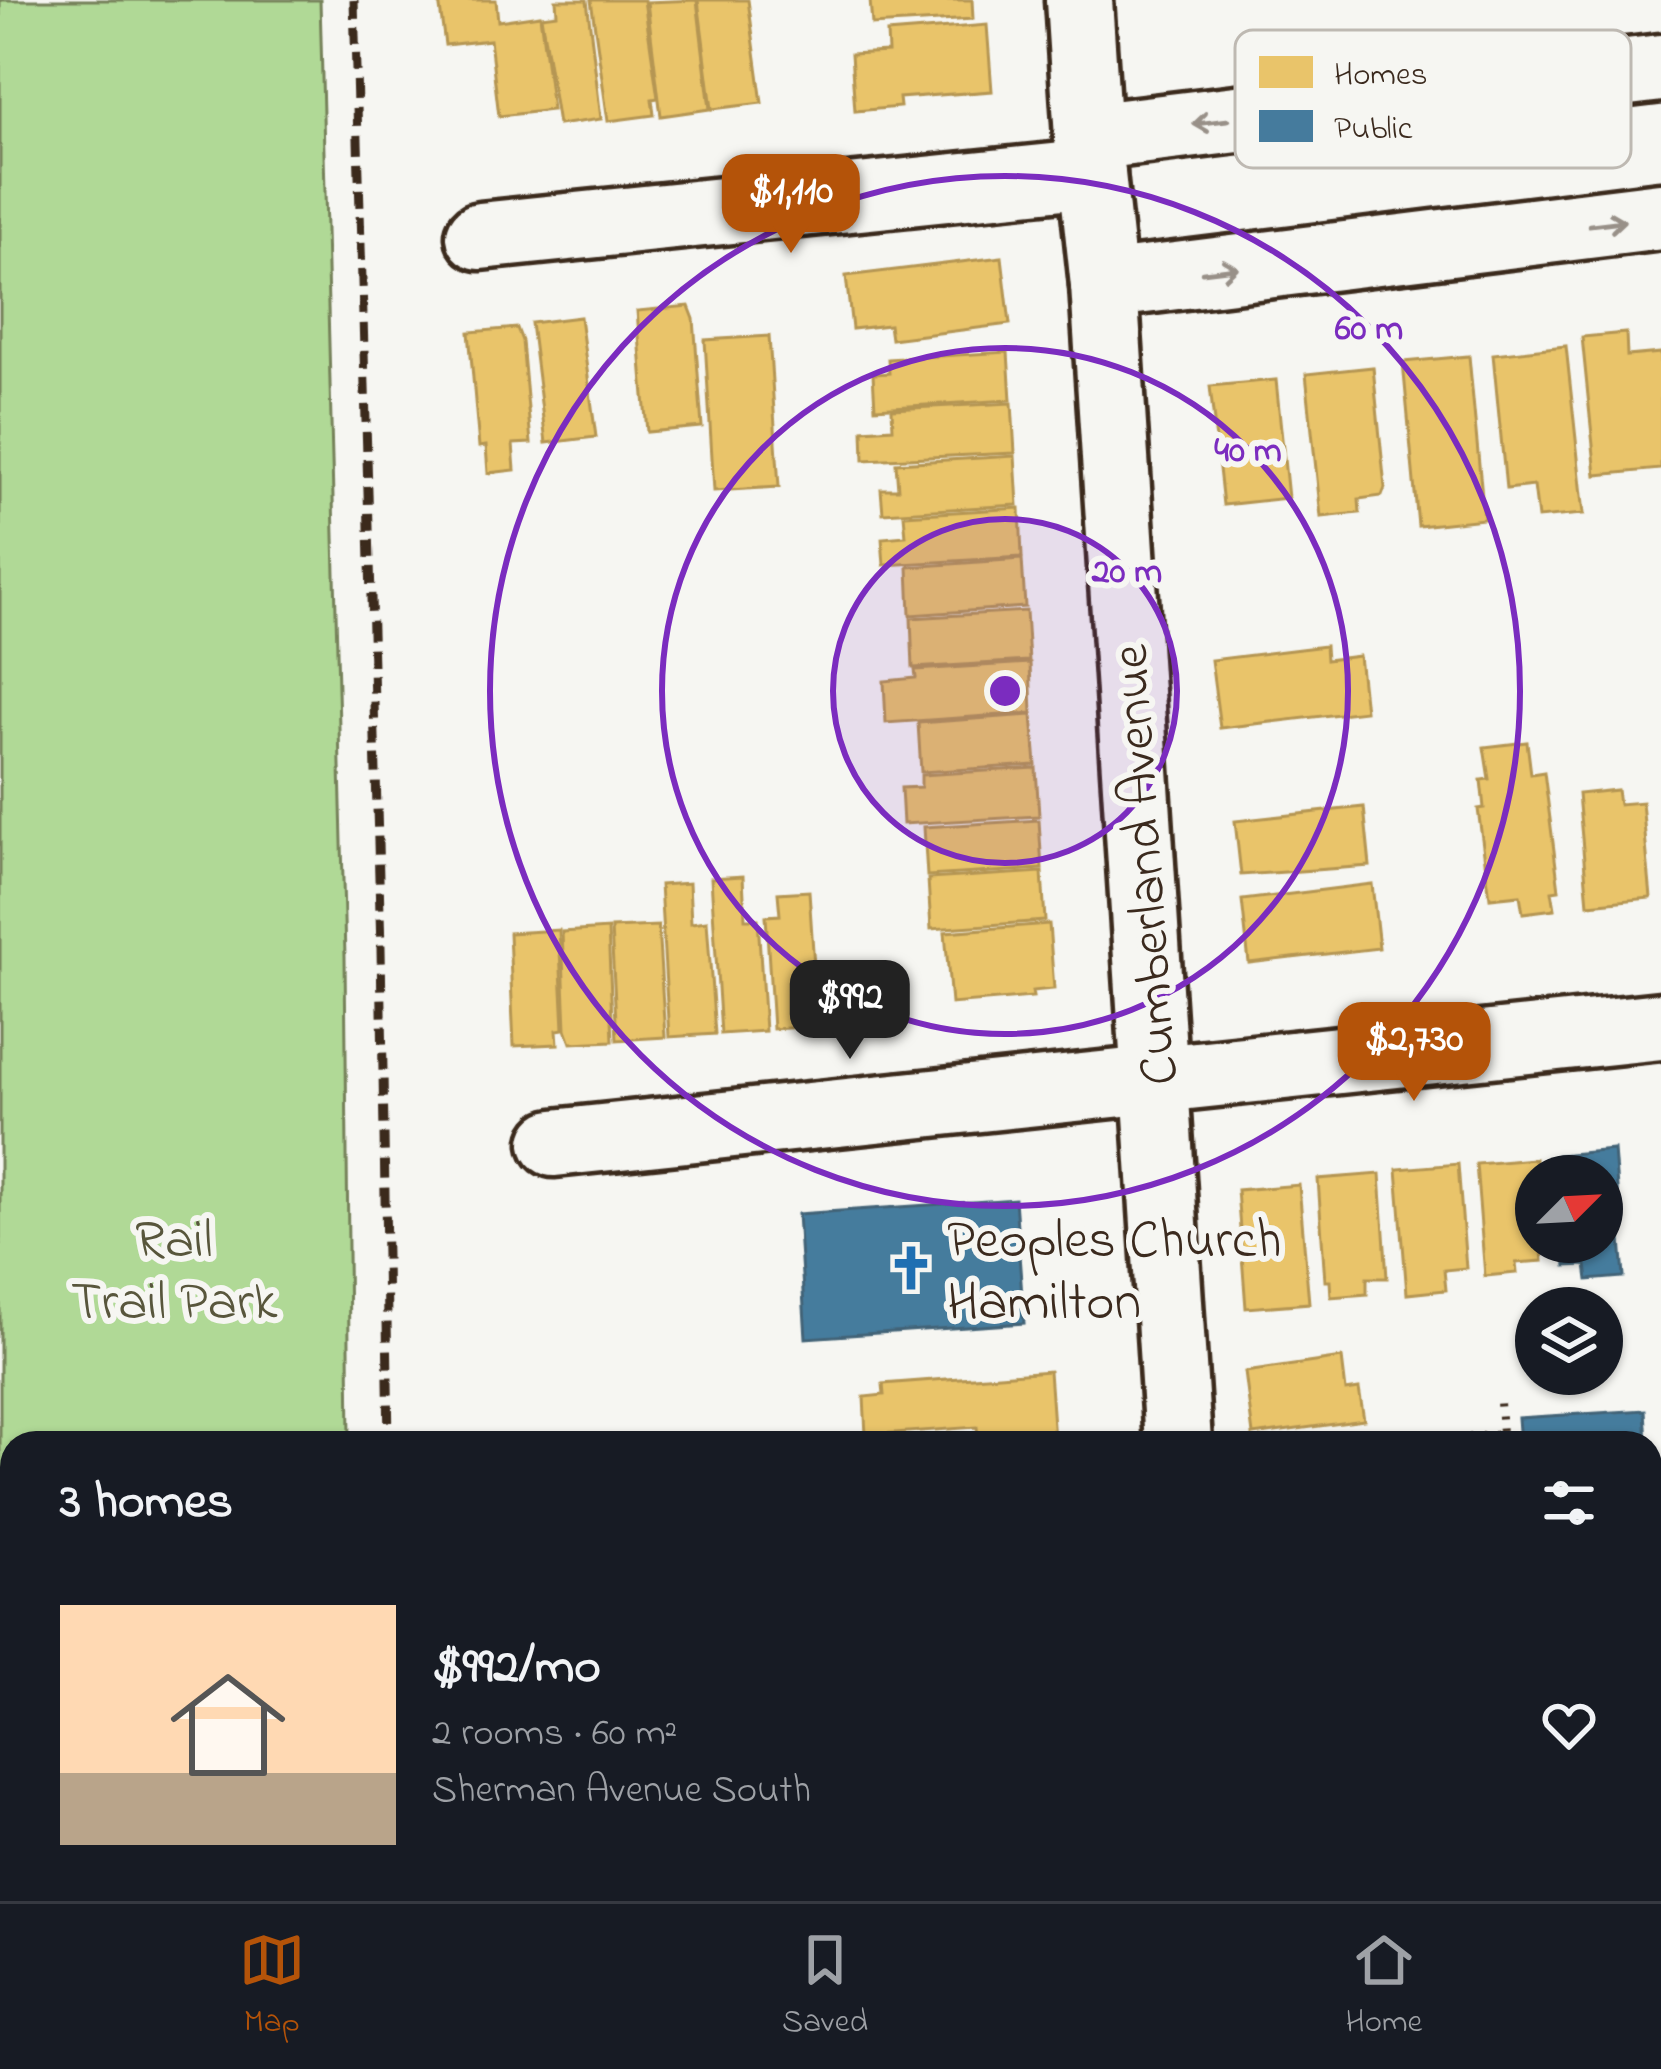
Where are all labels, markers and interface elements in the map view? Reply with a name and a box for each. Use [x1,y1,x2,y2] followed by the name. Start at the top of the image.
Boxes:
[1235,30,1631,168] legend
[1334,52,1428,100] text: Homes
[1334,106,1413,154] text: Public
[1192,111,1231,133] one-way arrow
[693,154,889,256] pin: $1,110
[749,164,833,221] text: $1,110
[1587,212,1626,234] one-way arrow
[1200,259,1239,281] one-way arrow
[1335,304,1403,357] text: 60 m
[1214,426,1282,479] text: 40 m
[1091,547,1162,600] text: 20 m
[1094,641,1202,1088] street label: Cumberland Avenue
[984,670,1026,712] centre of rings
[779,960,921,1062] pin: $992
[817,970,883,1027] text: $992
[1316,1002,1512,1104] pin: $2,730
[1365,1012,1463,1069] text: $2,730
[1515,1155,1623,1263] north arrow
[1515,1155,1623,1395] map controls
[71,1204,278,1344] park label: Rail Trail Park
[947,1204,1282,1344] place label: Peoples Church Hamilton
[886,1243,936,1293] church icon: Peoples Church Hamilton
[1515,1287,1623,1395] button: layers
[60,1466,233,1541] text: 3 homes
[1536,1470,1602,1536] icon: filters
[432,1631,601,1706] text: $992/mo
[156,1653,300,1797] icon: home
[1536,1692,1602,1758] icon: heart
[432,1706,677,1763] text: 2 rooms · 60 m²
[432,1763,811,1820] text: Sherman Avenue South
[239,1927,305,2047] tab: Map
[782,1927,868,2047] tab: Saved
[1346,1927,1422,2047] tab: Home

